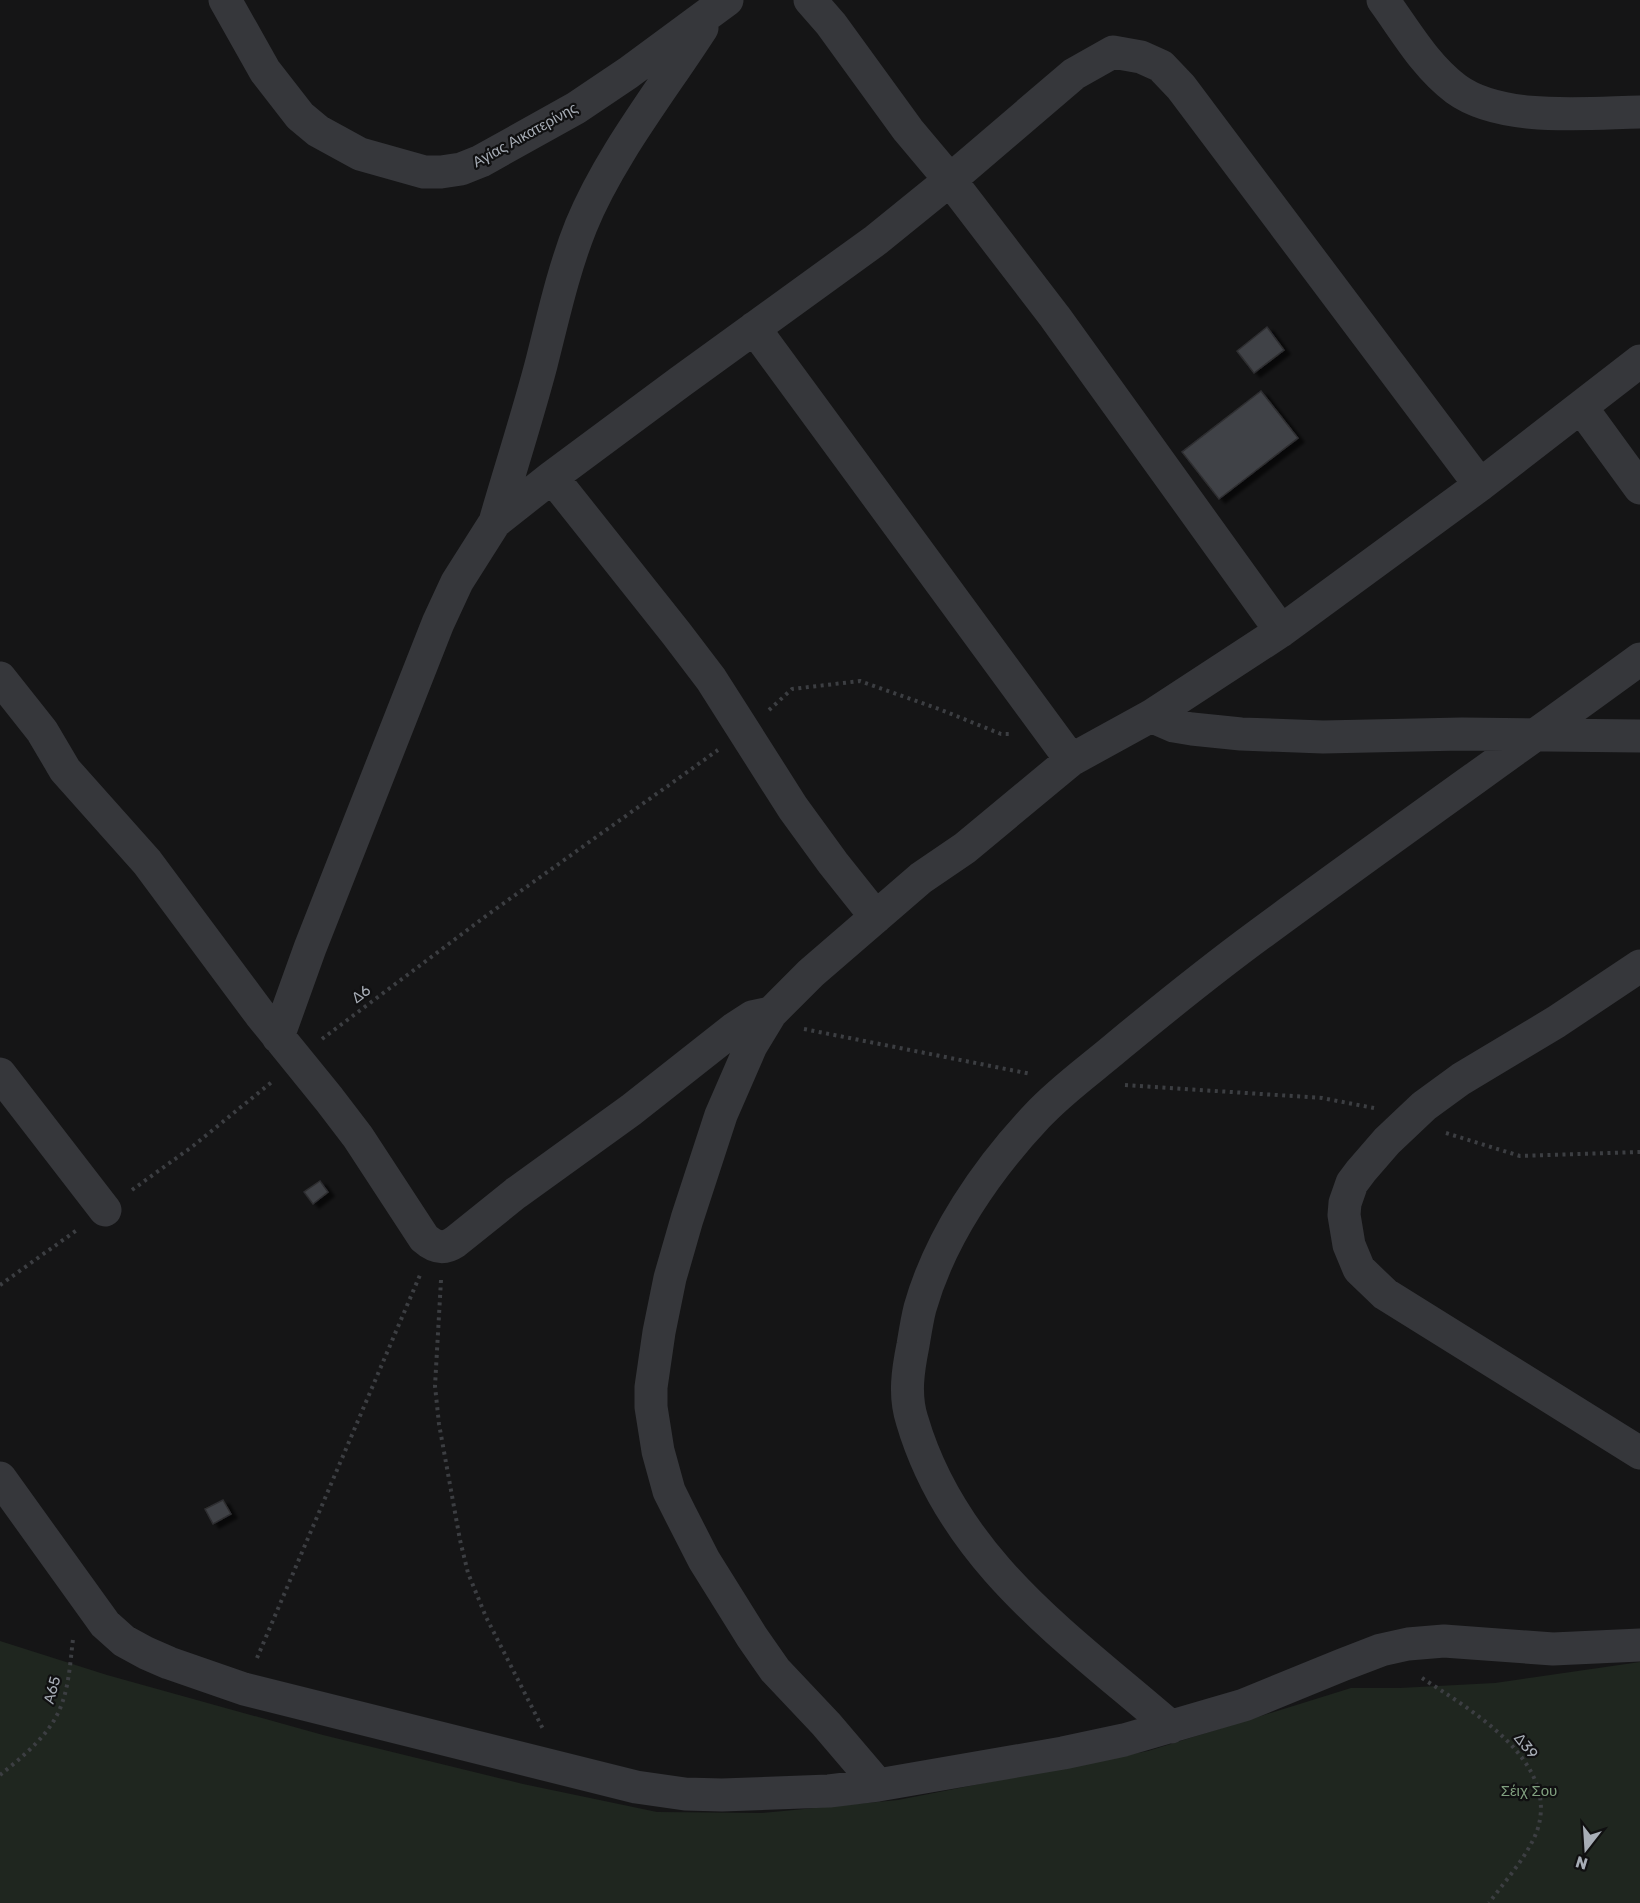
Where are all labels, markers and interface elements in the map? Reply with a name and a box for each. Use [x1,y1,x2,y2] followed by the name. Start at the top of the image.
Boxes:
[469,99,581,171] street label: Αγίας Αικατερίνης
[348,981,374,1007] street label: Δ6
[40,1674,64,1706] street label: Α65
[1510,1729,1542,1763] street label: Δ39
[1501,1782,1557,1800] park label: Σέιχ Σου
[1556,1819,1616,1879] north arrow
[1573,1852,1590,1874] text: N

